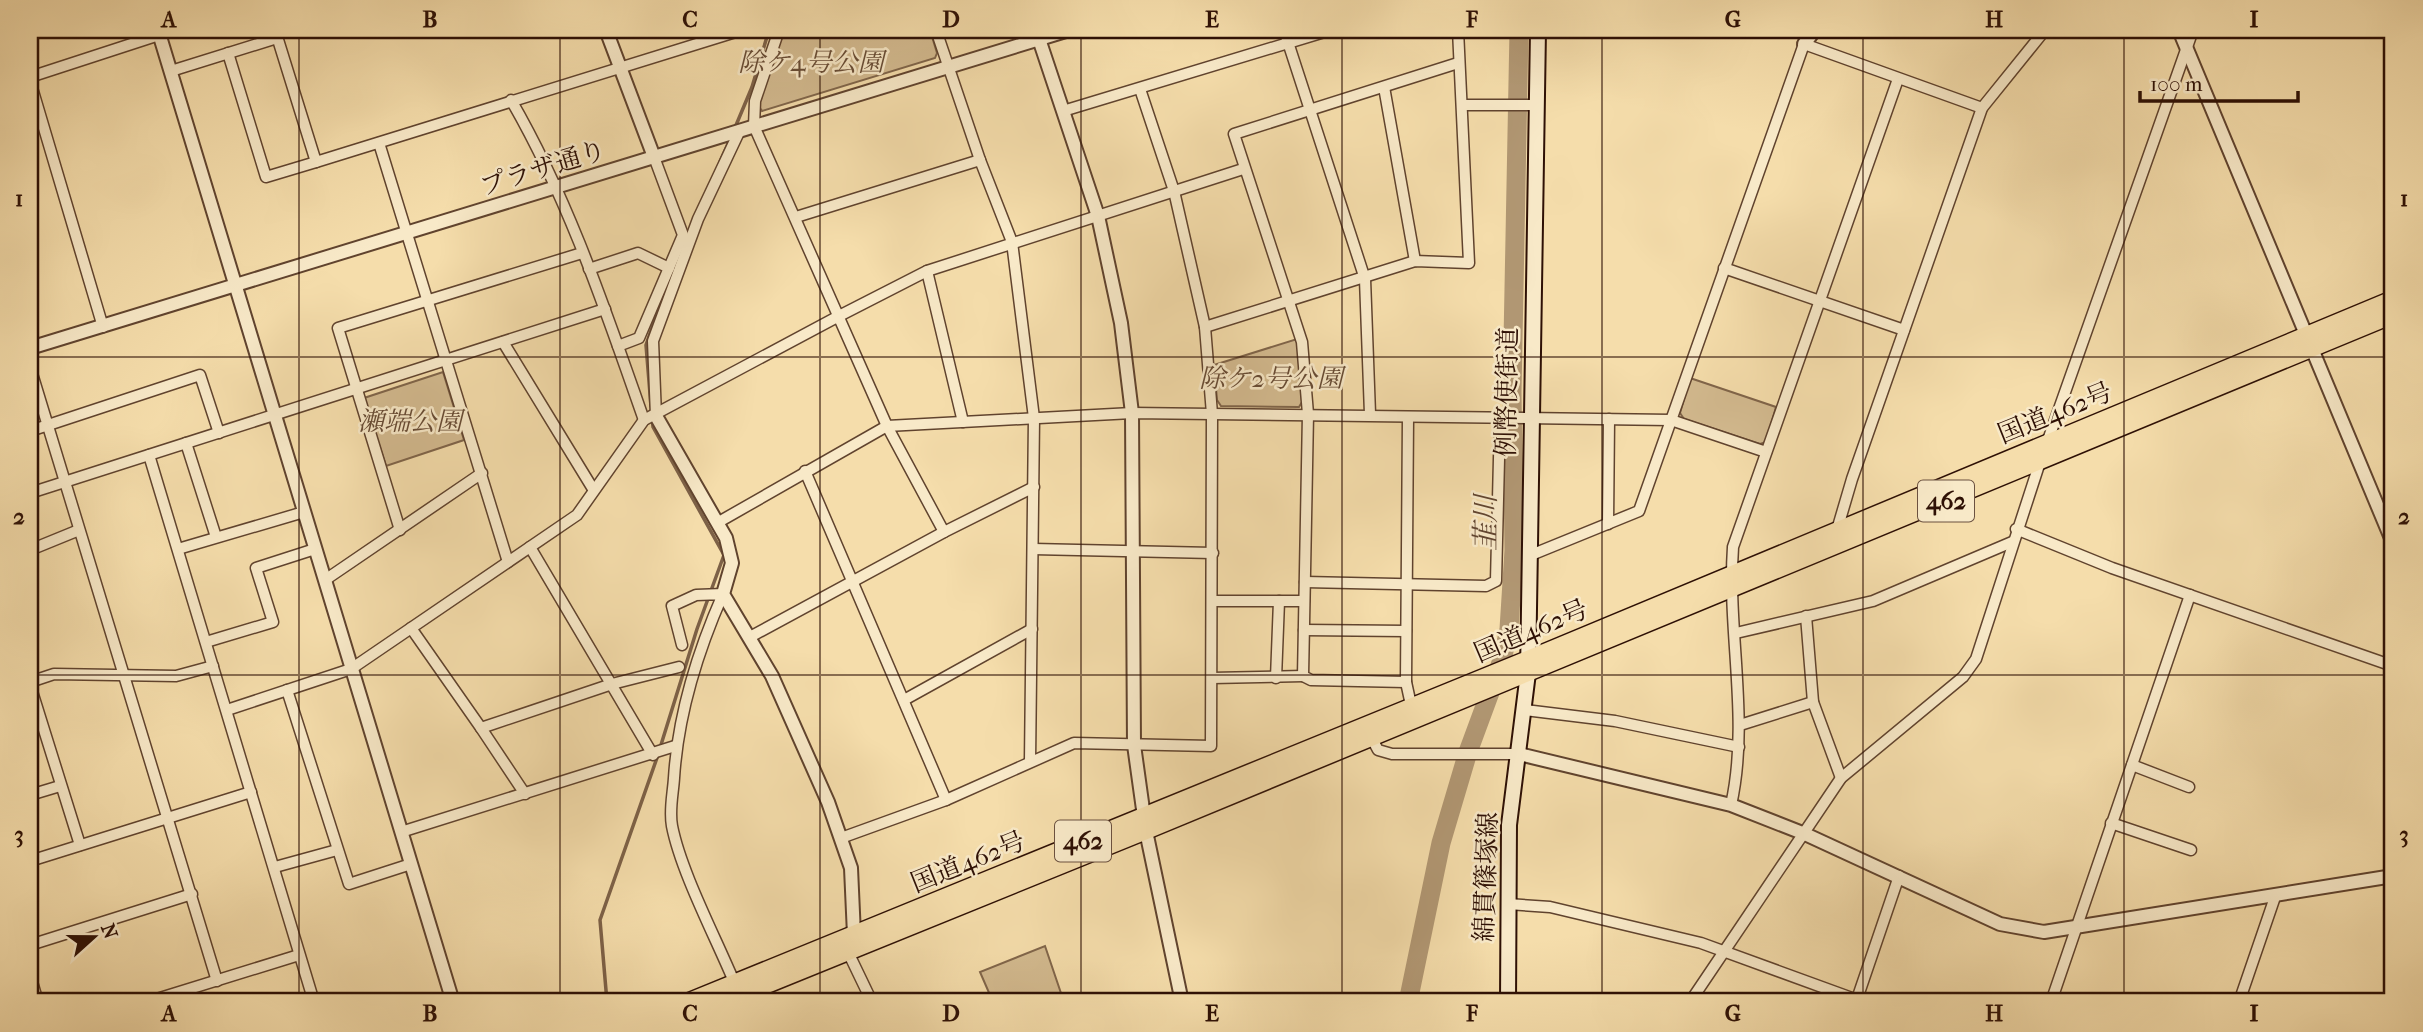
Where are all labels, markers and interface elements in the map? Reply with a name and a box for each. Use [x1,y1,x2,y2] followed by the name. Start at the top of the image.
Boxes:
[160,6,178,33] text: A
[423,6,438,33] text: B
[682,6,698,33] text: C
[942,6,960,33] text: D
[1205,6,1219,33] text: E
[1465,6,1479,33] text: F
[1725,6,1741,33] text: G
[1985,6,2003,33] text: H
[2250,6,2259,33] text: I
[738,47,888,78] park label: 除ケ4号公園
[2140,60,2297,104] scale bar
[2150,72,2203,96] text: 100 m
[476,134,610,202] street label: プラザ通り
[15,185,23,212] text: 1
[2400,185,2408,212] text: 1
[1490,327,1524,457] street label: 例幣使街道
[1199,363,1347,394] park label: 除ケ2号公園
[1993,376,2117,450] street label: 国道462号
[358,406,466,437] park label: 瀬端公園
[1918,480,1974,522] road number: 462
[1469,492,1502,551] water label: 韮川
[13,503,25,530] text: 2
[2398,503,2410,530] text: 2
[1469,593,1593,669] street label: 国道462号
[1468,811,1504,943] street label: 綿貫篠塚線
[1055,820,1111,862] road number: 462
[14,821,24,848] text: 3
[2399,821,2409,848] text: 3
[906,825,1030,899] street label: 国道462号
[60,902,130,972] north arrow
[96,921,122,942] text: N
[160,1000,178,1027] text: A
[423,1000,438,1027] text: B
[682,1000,698,1027] text: C
[942,1000,960,1027] text: D
[1205,1000,1219,1027] text: E
[1465,1000,1479,1027] text: F
[1725,1000,1741,1027] text: G
[1985,1000,2003,1027] text: H
[2250,1000,2259,1027] text: I

